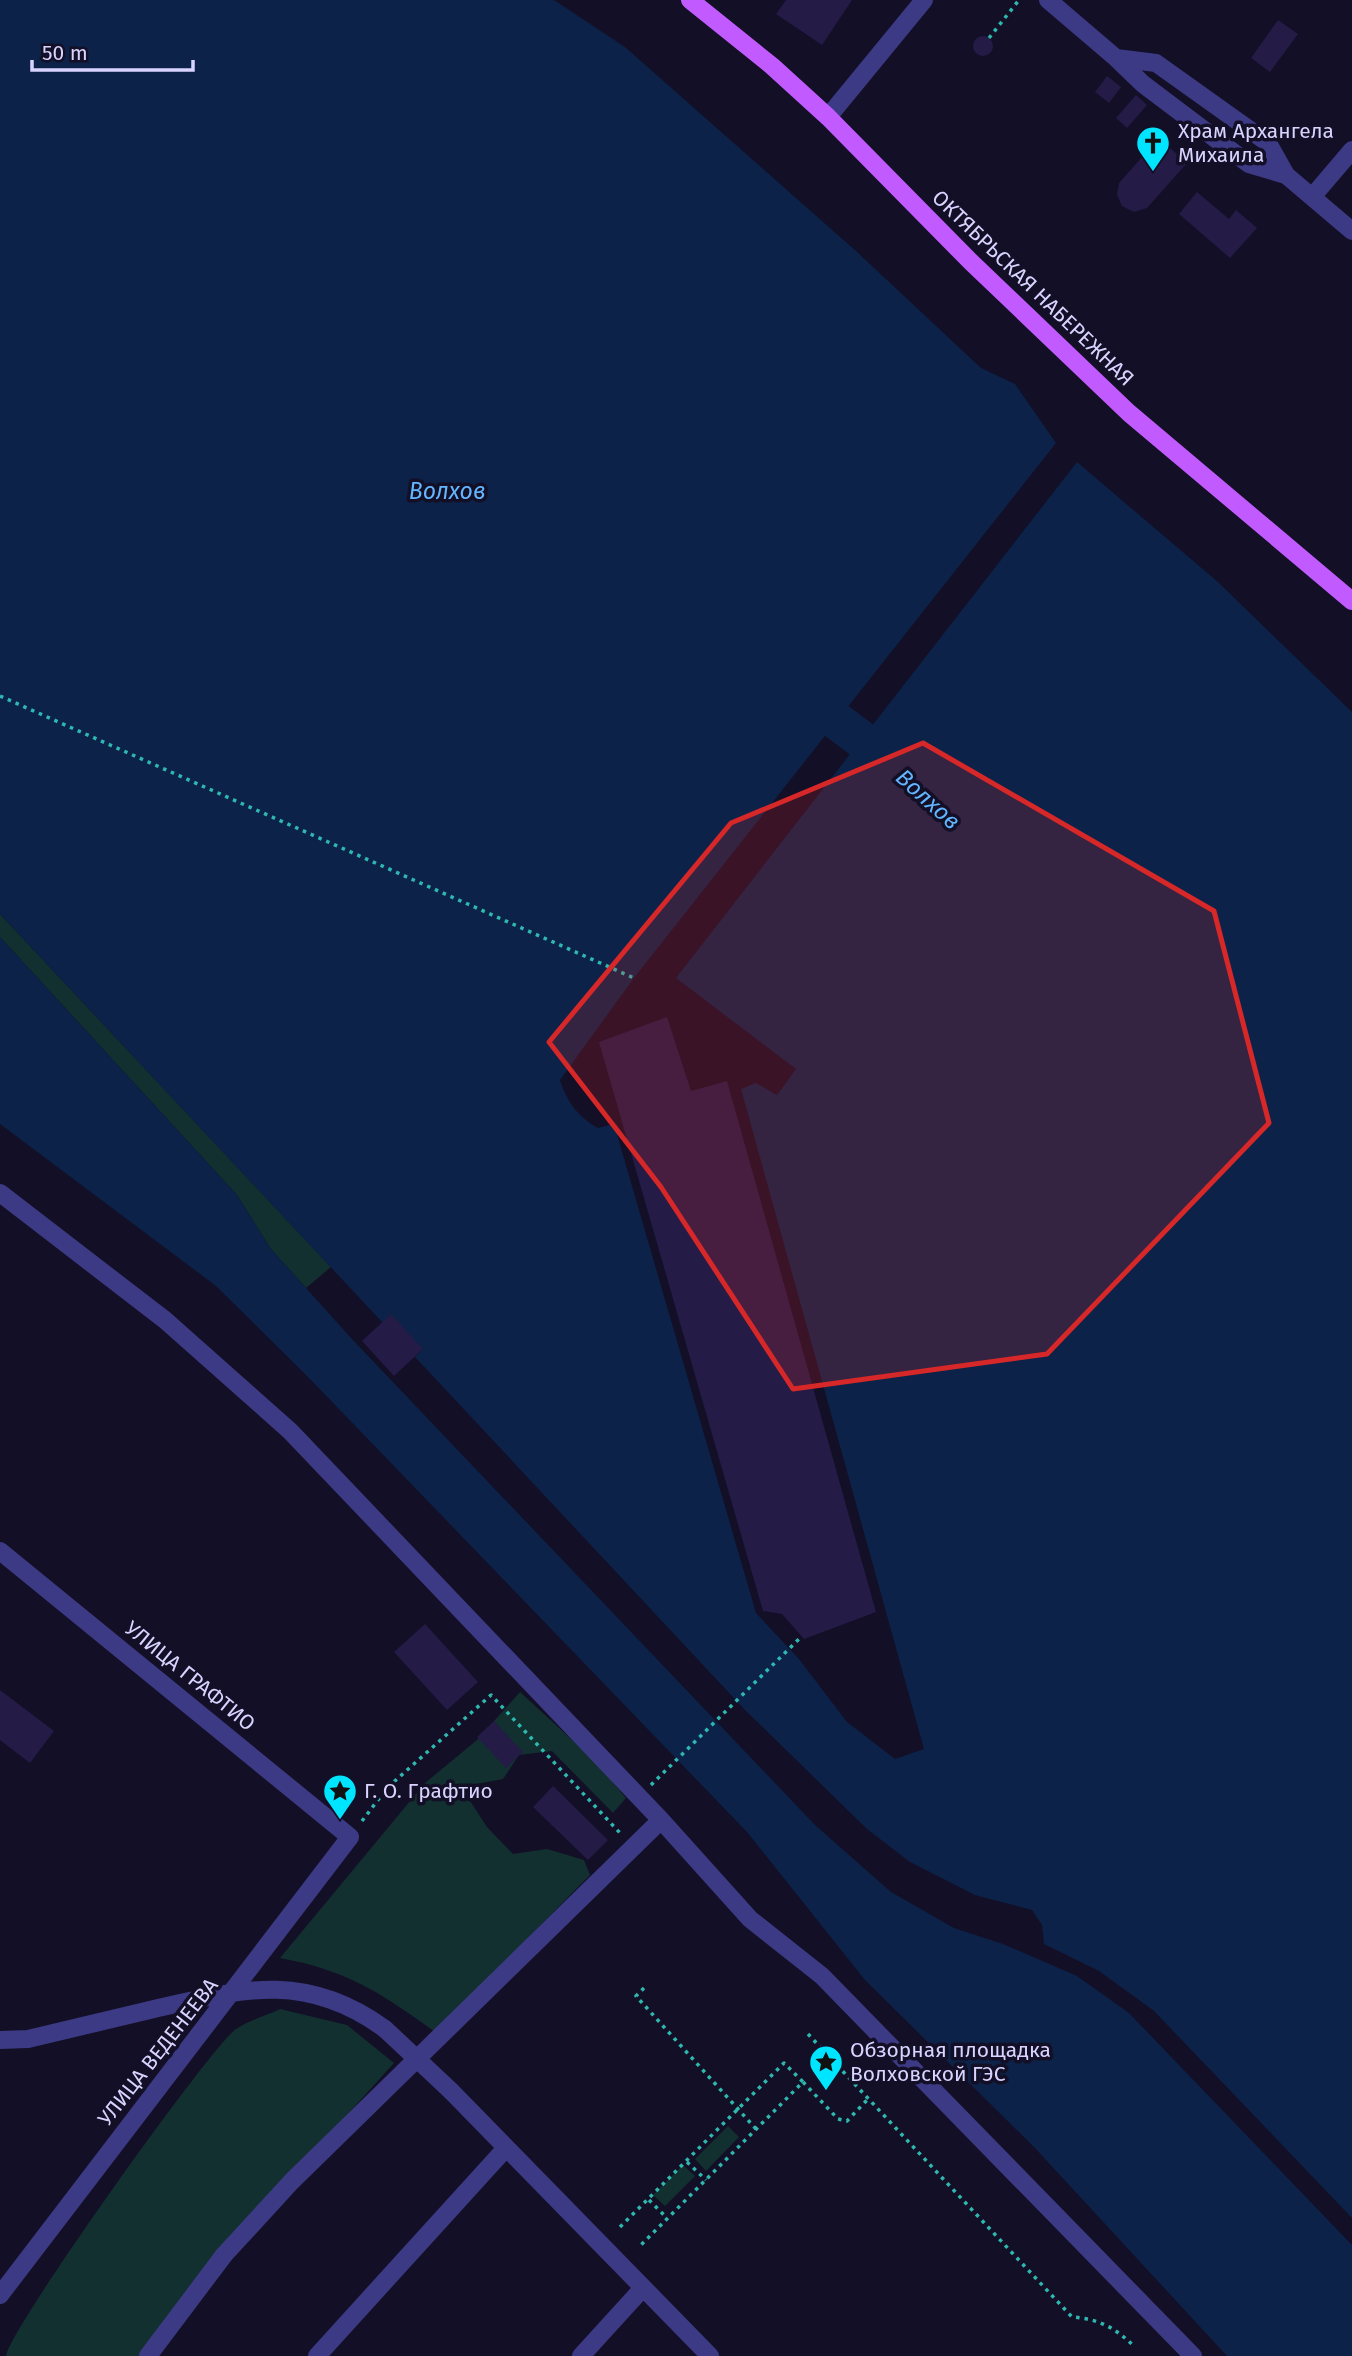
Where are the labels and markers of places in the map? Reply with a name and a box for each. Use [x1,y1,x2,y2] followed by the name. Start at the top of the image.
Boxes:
[1178,118,1334,168] place label: Храм Архангела Михаила
[1134,124,1172,173] church icon: Храм Архангела Михаила
[321,1772,359,1821] place icon: Г. О. Графтио
[364,1778,493,1804] place label: Г. О. Графтио
[850,2037,1051,2087] place label: Обзорная площадка Волховской ГЭС
[807,2043,845,2092] place icon: Обзорная площадка Волховской ГЭС

